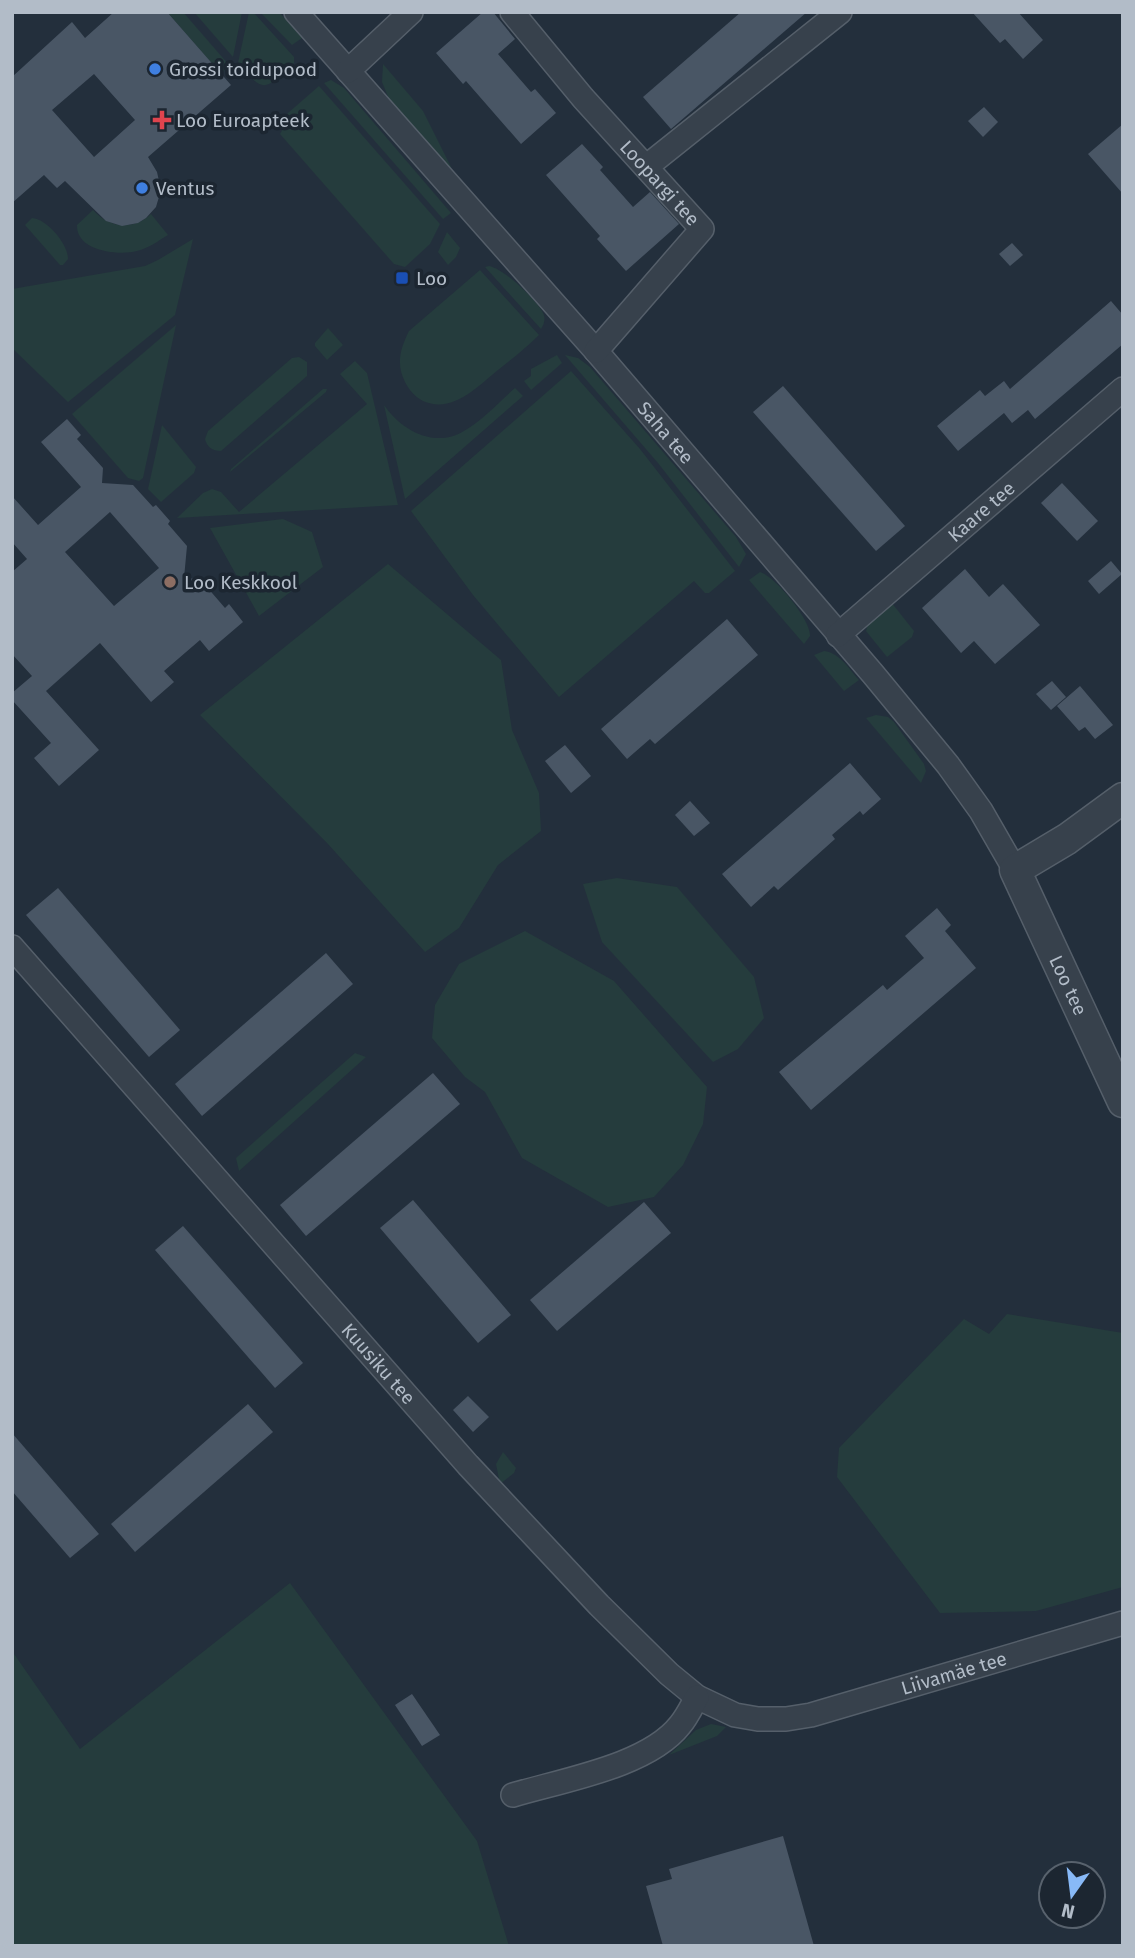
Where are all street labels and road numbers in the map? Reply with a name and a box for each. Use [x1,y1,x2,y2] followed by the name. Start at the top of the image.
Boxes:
[615,135,705,230] street label: Loopargi tee
[633,397,699,468] street label: Saha tee
[943,476,1019,547] street label: Kaare tee
[1045,952,1092,1019] street label: Loo tee
[337,1318,421,1409] street label: Kuusiku tee
[898,1646,1009,1699] street label: Liivamäe tee

